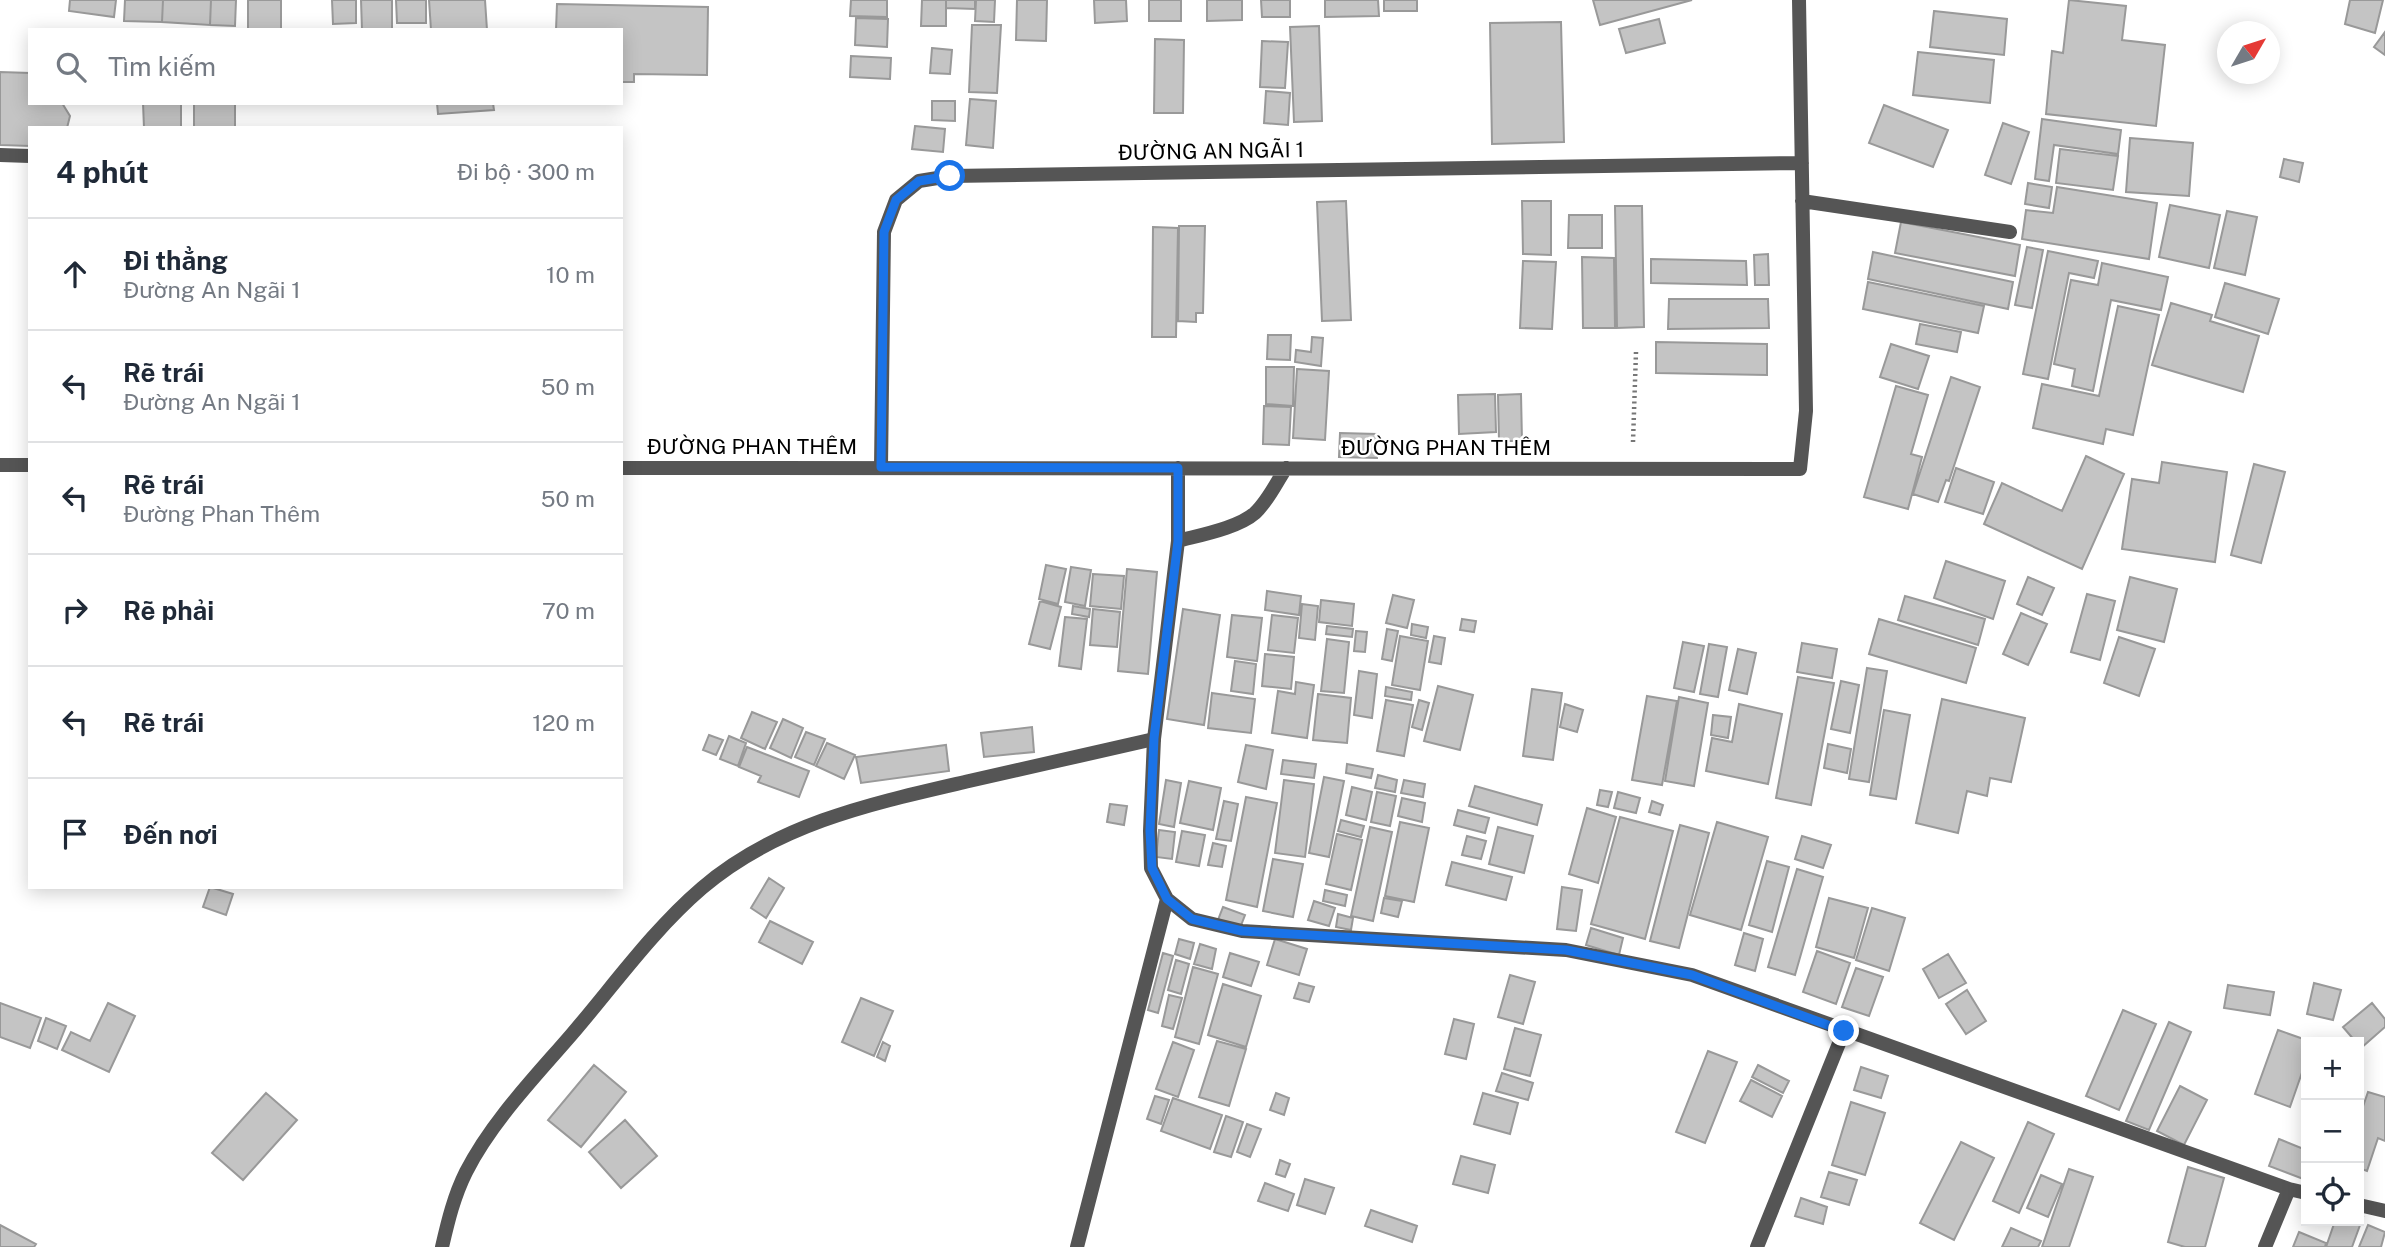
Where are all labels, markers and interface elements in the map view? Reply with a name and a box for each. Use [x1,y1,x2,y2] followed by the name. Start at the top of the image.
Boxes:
[2217,21,2280,84] north arrow
[28,28,623,105] search box
[52,48,90,86] icon: search
[108,51,216,82] text: Tìm kiếm
[1118,137,1304,165] street label: ĐƯỜNG AN NGÃI 1
[56,154,149,190] text: 4 phút
[457,158,595,185] text: Đi bộ · 300 m
[934,160,965,191] route start
[123,245,228,276] text: Đi thẳng
[56,255,94,293] icon: ahead
[546,261,595,288] text: 10 m
[123,276,301,303] text: Đường An Ngãi 1
[123,357,204,388] text: Rẽ trái
[56,367,94,405] icon: left
[541,373,595,400] text: 50 m
[123,388,301,415] text: Đường An Ngãi 1
[647,434,857,459] street label: ĐƯỜNG PHAN THÊM
[1341,435,1551,460] street label: ĐƯỜNG PHAN THÊM
[123,469,204,500] text: Rẽ trái
[56,479,94,517] icon: left
[541,485,595,512] text: 50 m
[123,500,320,527] text: Đường Phan Thêm
[56,591,94,629] icon: right
[123,595,214,626] text: Rẽ phải
[542,597,595,624] text: 70 m
[56,703,94,741] icon: left
[123,707,204,738] text: Rẽ trái
[532,709,595,736] text: 120 m
[56,815,94,853] icon: arrive
[123,819,218,850] text: Đến nơi
[1828,1015,1859,1046] route end
[2301,1037,2364,1226] map controls
[2301,1037,2364,1100] button: +
[2301,1100,2364,1163] button: −
[2301,1163,2364,1226] button: locate

